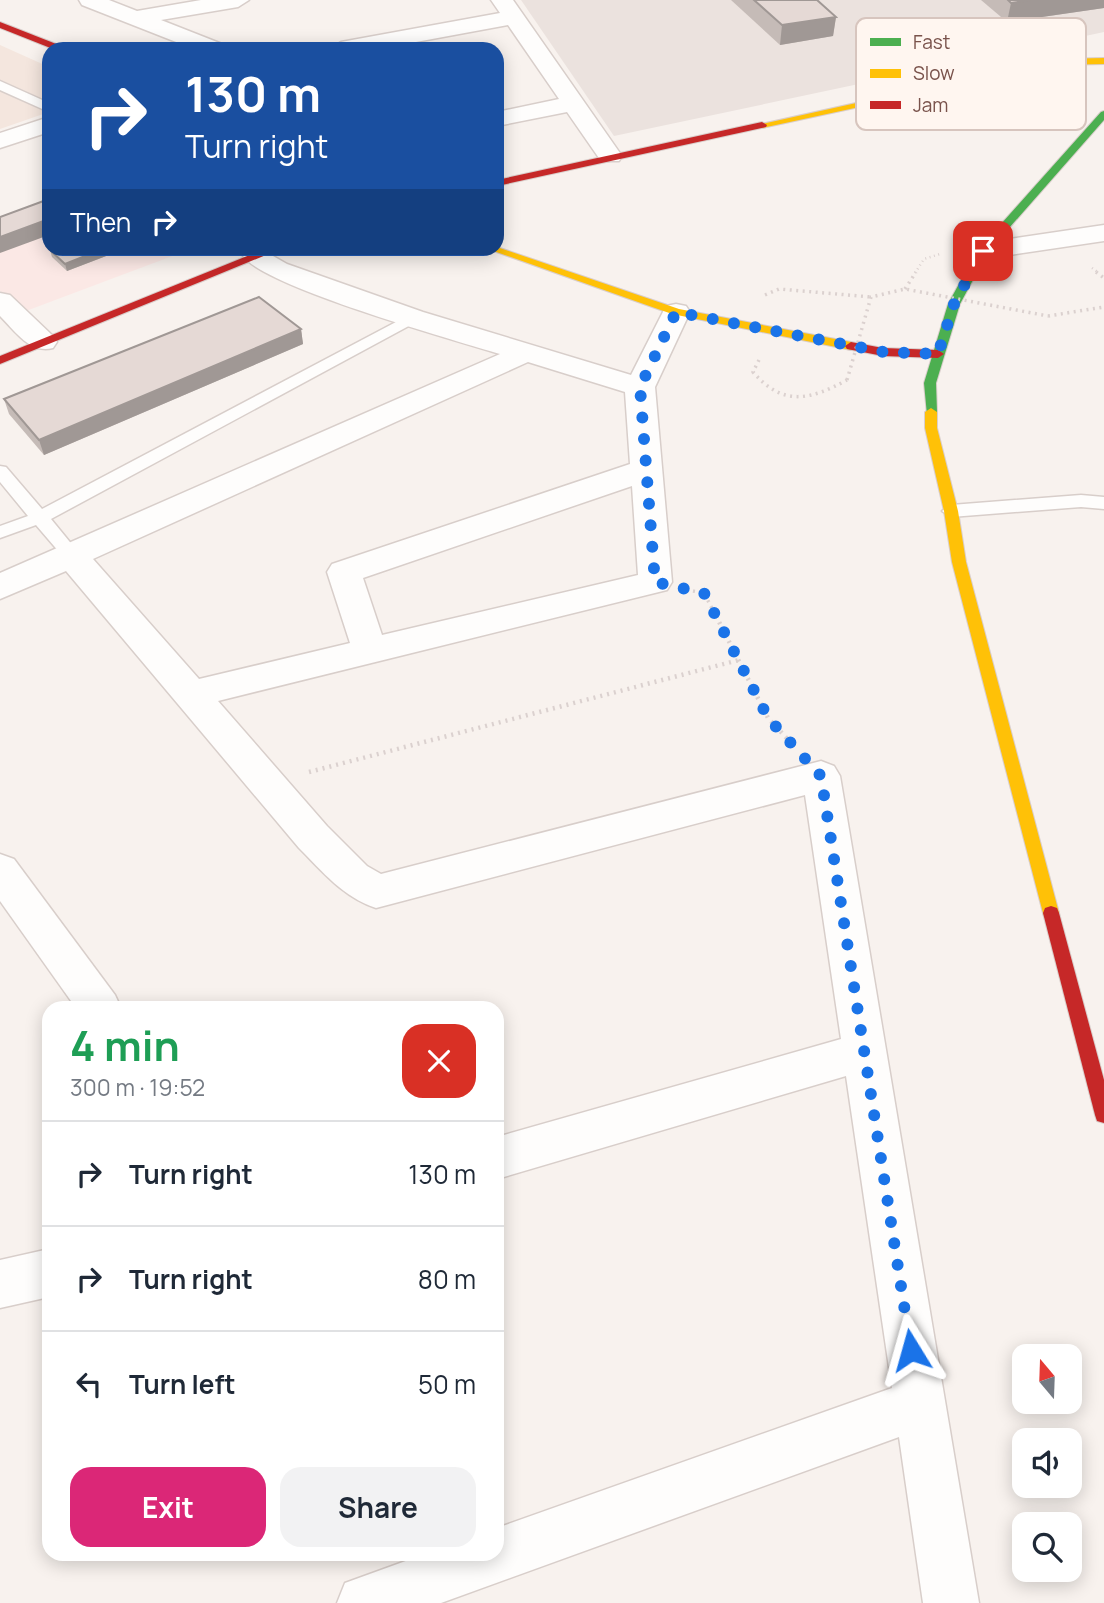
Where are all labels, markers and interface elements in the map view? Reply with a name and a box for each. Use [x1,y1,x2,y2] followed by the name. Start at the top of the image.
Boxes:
[856,18,1086,130] legend
[913,29,950,55] text: Fast
[185,60,321,127] text: 130 m
[913,60,955,86] text: Slow
[70,70,161,161] icon: right
[913,92,948,118] text: Jam
[185,124,328,168] text: Turn right
[145,203,183,241] icon: right
[70,204,131,240] text: Then
[953,221,1013,281] pin
[964,232,1002,270] icon: arrive
[70,1016,180,1074] text: 4 min
[402,1024,476,1098] button: close
[70,1071,205,1103] text: 300 m · 19:52
[70,1155,108,1193] icon: right
[129,1156,253,1192] text: Turn right
[408,1156,476,1192] text: 130 m
[70,1260,108,1298] icon: right
[129,1261,253,1297] text: Turn right
[418,1261,476,1297] text: 80 m
[874,1313,948,1387] position arrow
[1012,1344,1082,1414] north arrow
[1012,1344,1082,1582] map controls
[70,1365,108,1403] icon: left
[129,1366,236,1402] text: Turn left
[418,1366,476,1402] text: 50 m
[1012,1428,1082,1498] button: sound
[70,1467,266,1547] button: Exit
[280,1467,476,1547] button: Share
[1012,1512,1082,1582] button: search

